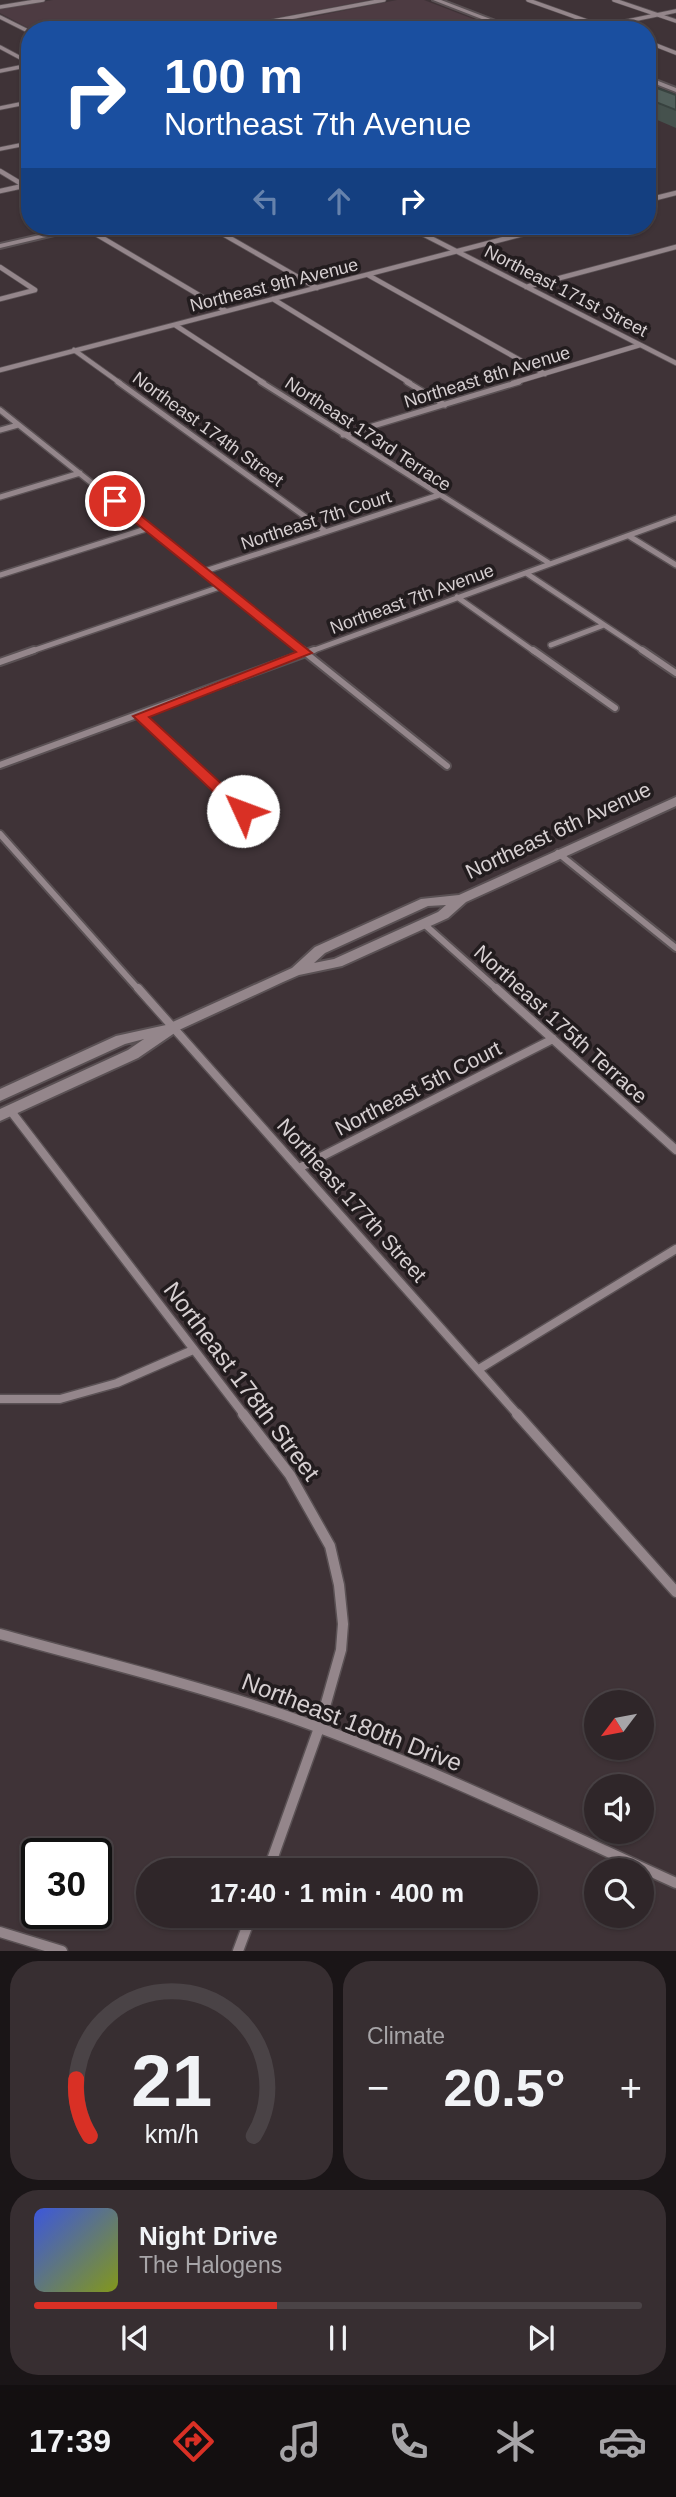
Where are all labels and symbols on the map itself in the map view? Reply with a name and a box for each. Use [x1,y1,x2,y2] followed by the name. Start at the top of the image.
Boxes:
[481,241,651,341] street label: Northeast 171st Street
[188,254,360,316] street label: Northeast 9th Avenue
[401,342,573,412] street label: Northeast 8th Avenue
[129,368,287,490] street label: Northeast 174th Street
[281,373,455,495] street label: Northeast 173rd Terrace
[85,471,145,531] pin
[238,486,394,554] street label: Northeast 7th Court
[327,560,497,638] street label: Northeast 7th Avenue
[206,774,280,848] position arrow
[462,777,654,883] street label: Northeast 6th Avenue
[470,940,652,1108] street label: Northeast 175th Terrace
[331,1036,505,1140] street label: Northeast 5th Court
[273,1114,431,1286] street label: Northeast 177th Street
[159,1276,326,1486] street label: Northeast 178th Street
[238,1668,466,1776] street label: Northeast 180th Drive
[584,1690,654,1760] north arrow
[21,1838,112,1929] speed limit sign: 30

